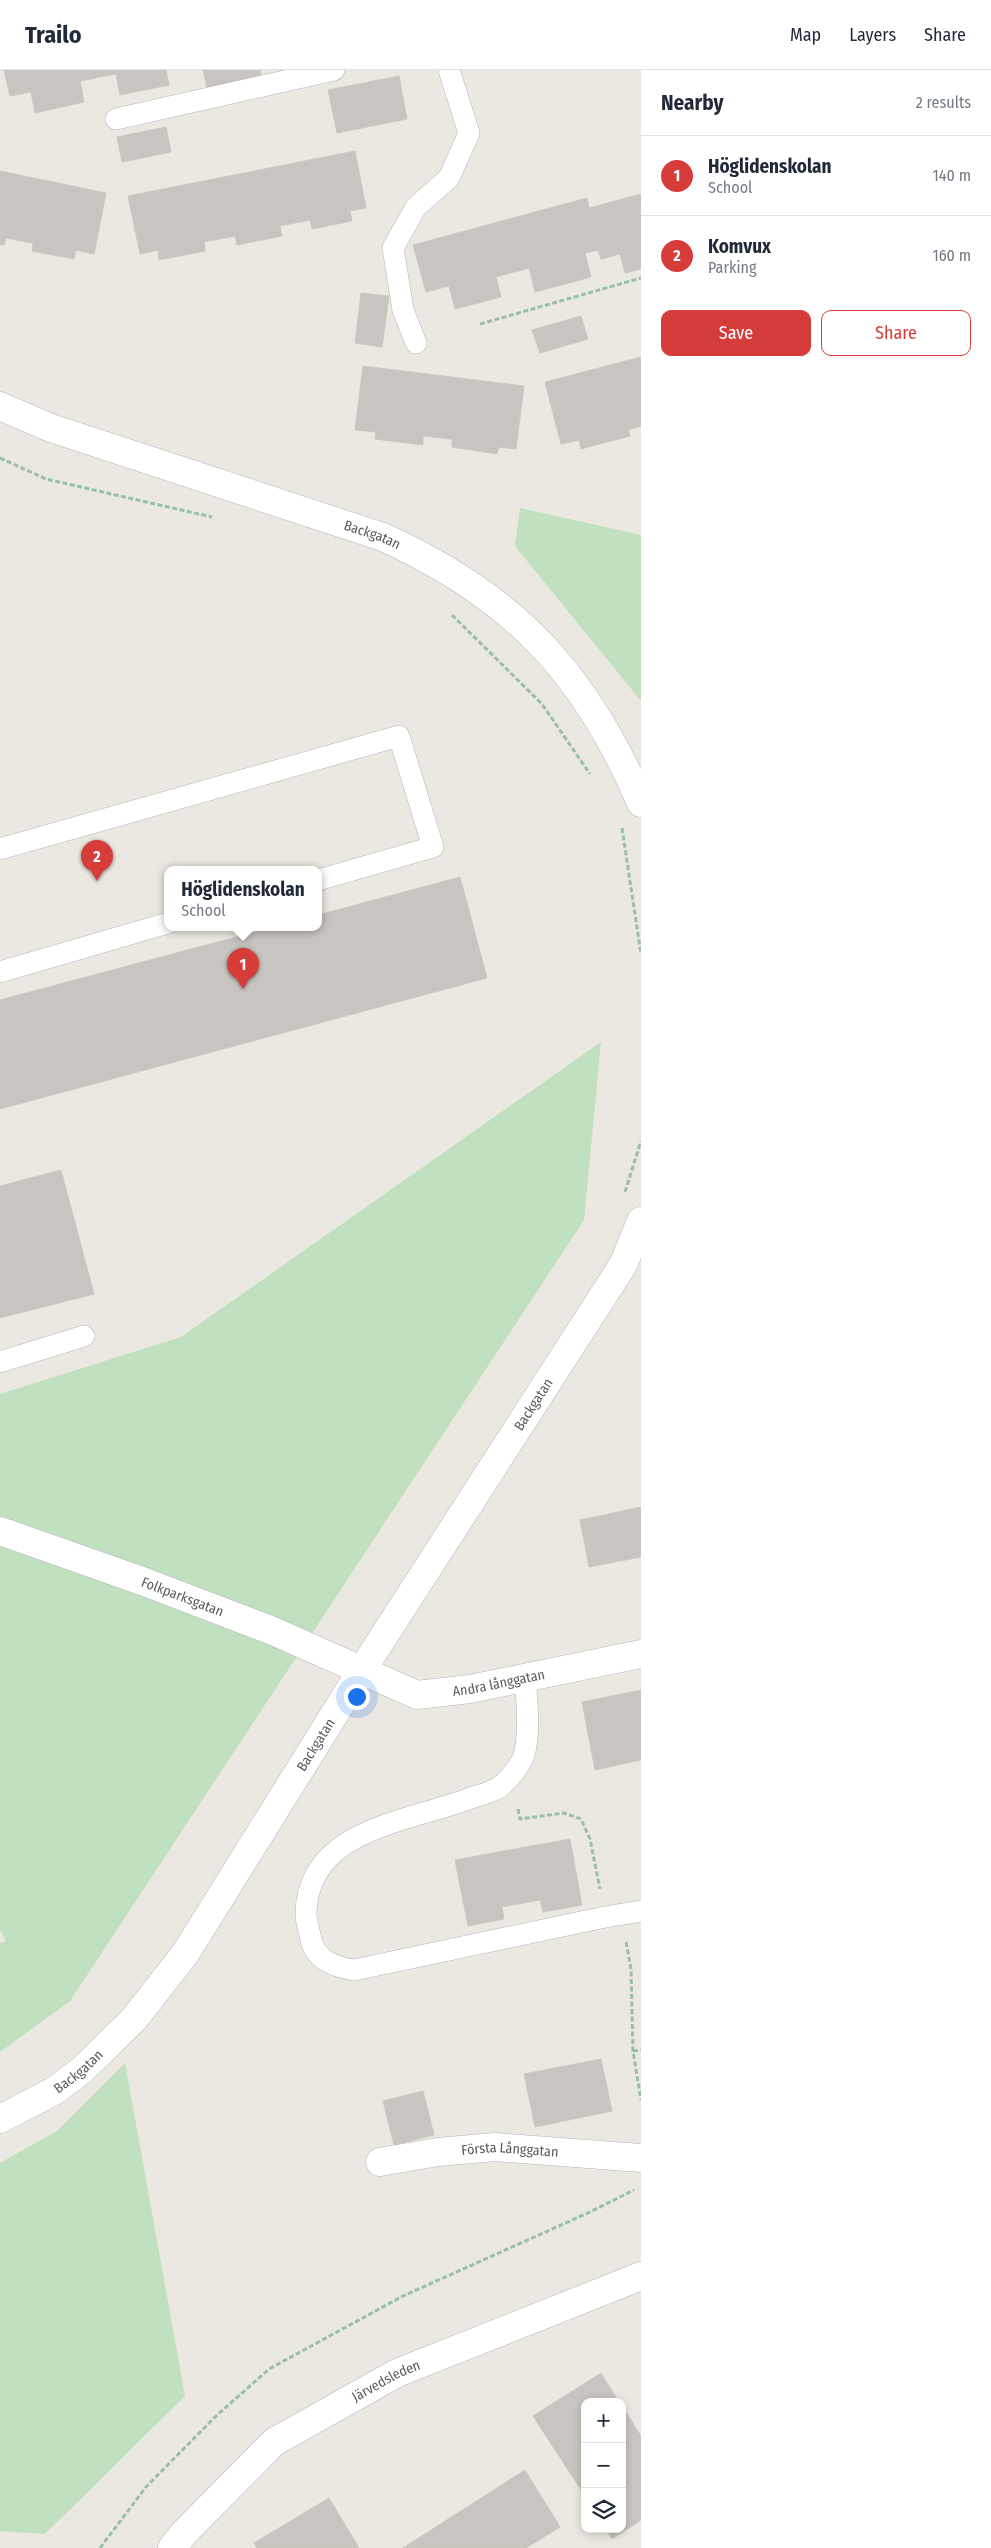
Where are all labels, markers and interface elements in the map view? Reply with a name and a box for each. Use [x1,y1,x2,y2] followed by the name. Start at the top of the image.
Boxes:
[25,21,82,49] text: Trailo
[790,24,821,46] text: Map
[849,24,896,46] text: Layers
[924,24,966,46] text: Share
[661,90,723,116] text: Nearby
[916,93,971,112] text: 2 results
[708,155,831,178] text: Höglidenskolan
[674,166,680,185] text: 1
[933,166,971,185] text: 140 m
[708,178,752,197] text: School
[708,235,771,258] text: Komvux
[673,246,681,265] text: 2
[932,246,971,265] text: 160 m
[708,258,756,277] text: Parking
[661,310,811,356] button: Save
[821,310,971,356] button: Share
[342,517,403,553] street label: Backgatan
[81,840,113,881] pin: 2
[164,866,322,931] popup
[181,878,305,901] text: Höglidenskolan
[181,901,226,920] text: School
[227,948,259,989] pin: 1
[511,1375,557,1434] street label: Backgatan
[139,1574,226,1620] street label: Folkparksgatan
[452,1666,546,1700] street label: Andra långgatan
[344,1684,370,1710] your location
[293,1715,339,1774] street label: Backgatan
[51,2046,107,2097] street label: Backgatan
[461,2139,559,2161] street label: Första Långgatan
[349,2357,423,2406] street label: Järvedsleden
[581,2398,626,2533] map controls
[581,2398,626,2443] button: +
[581,2443,626,2488] button: −
[581,2488,626,2533] button: layers

